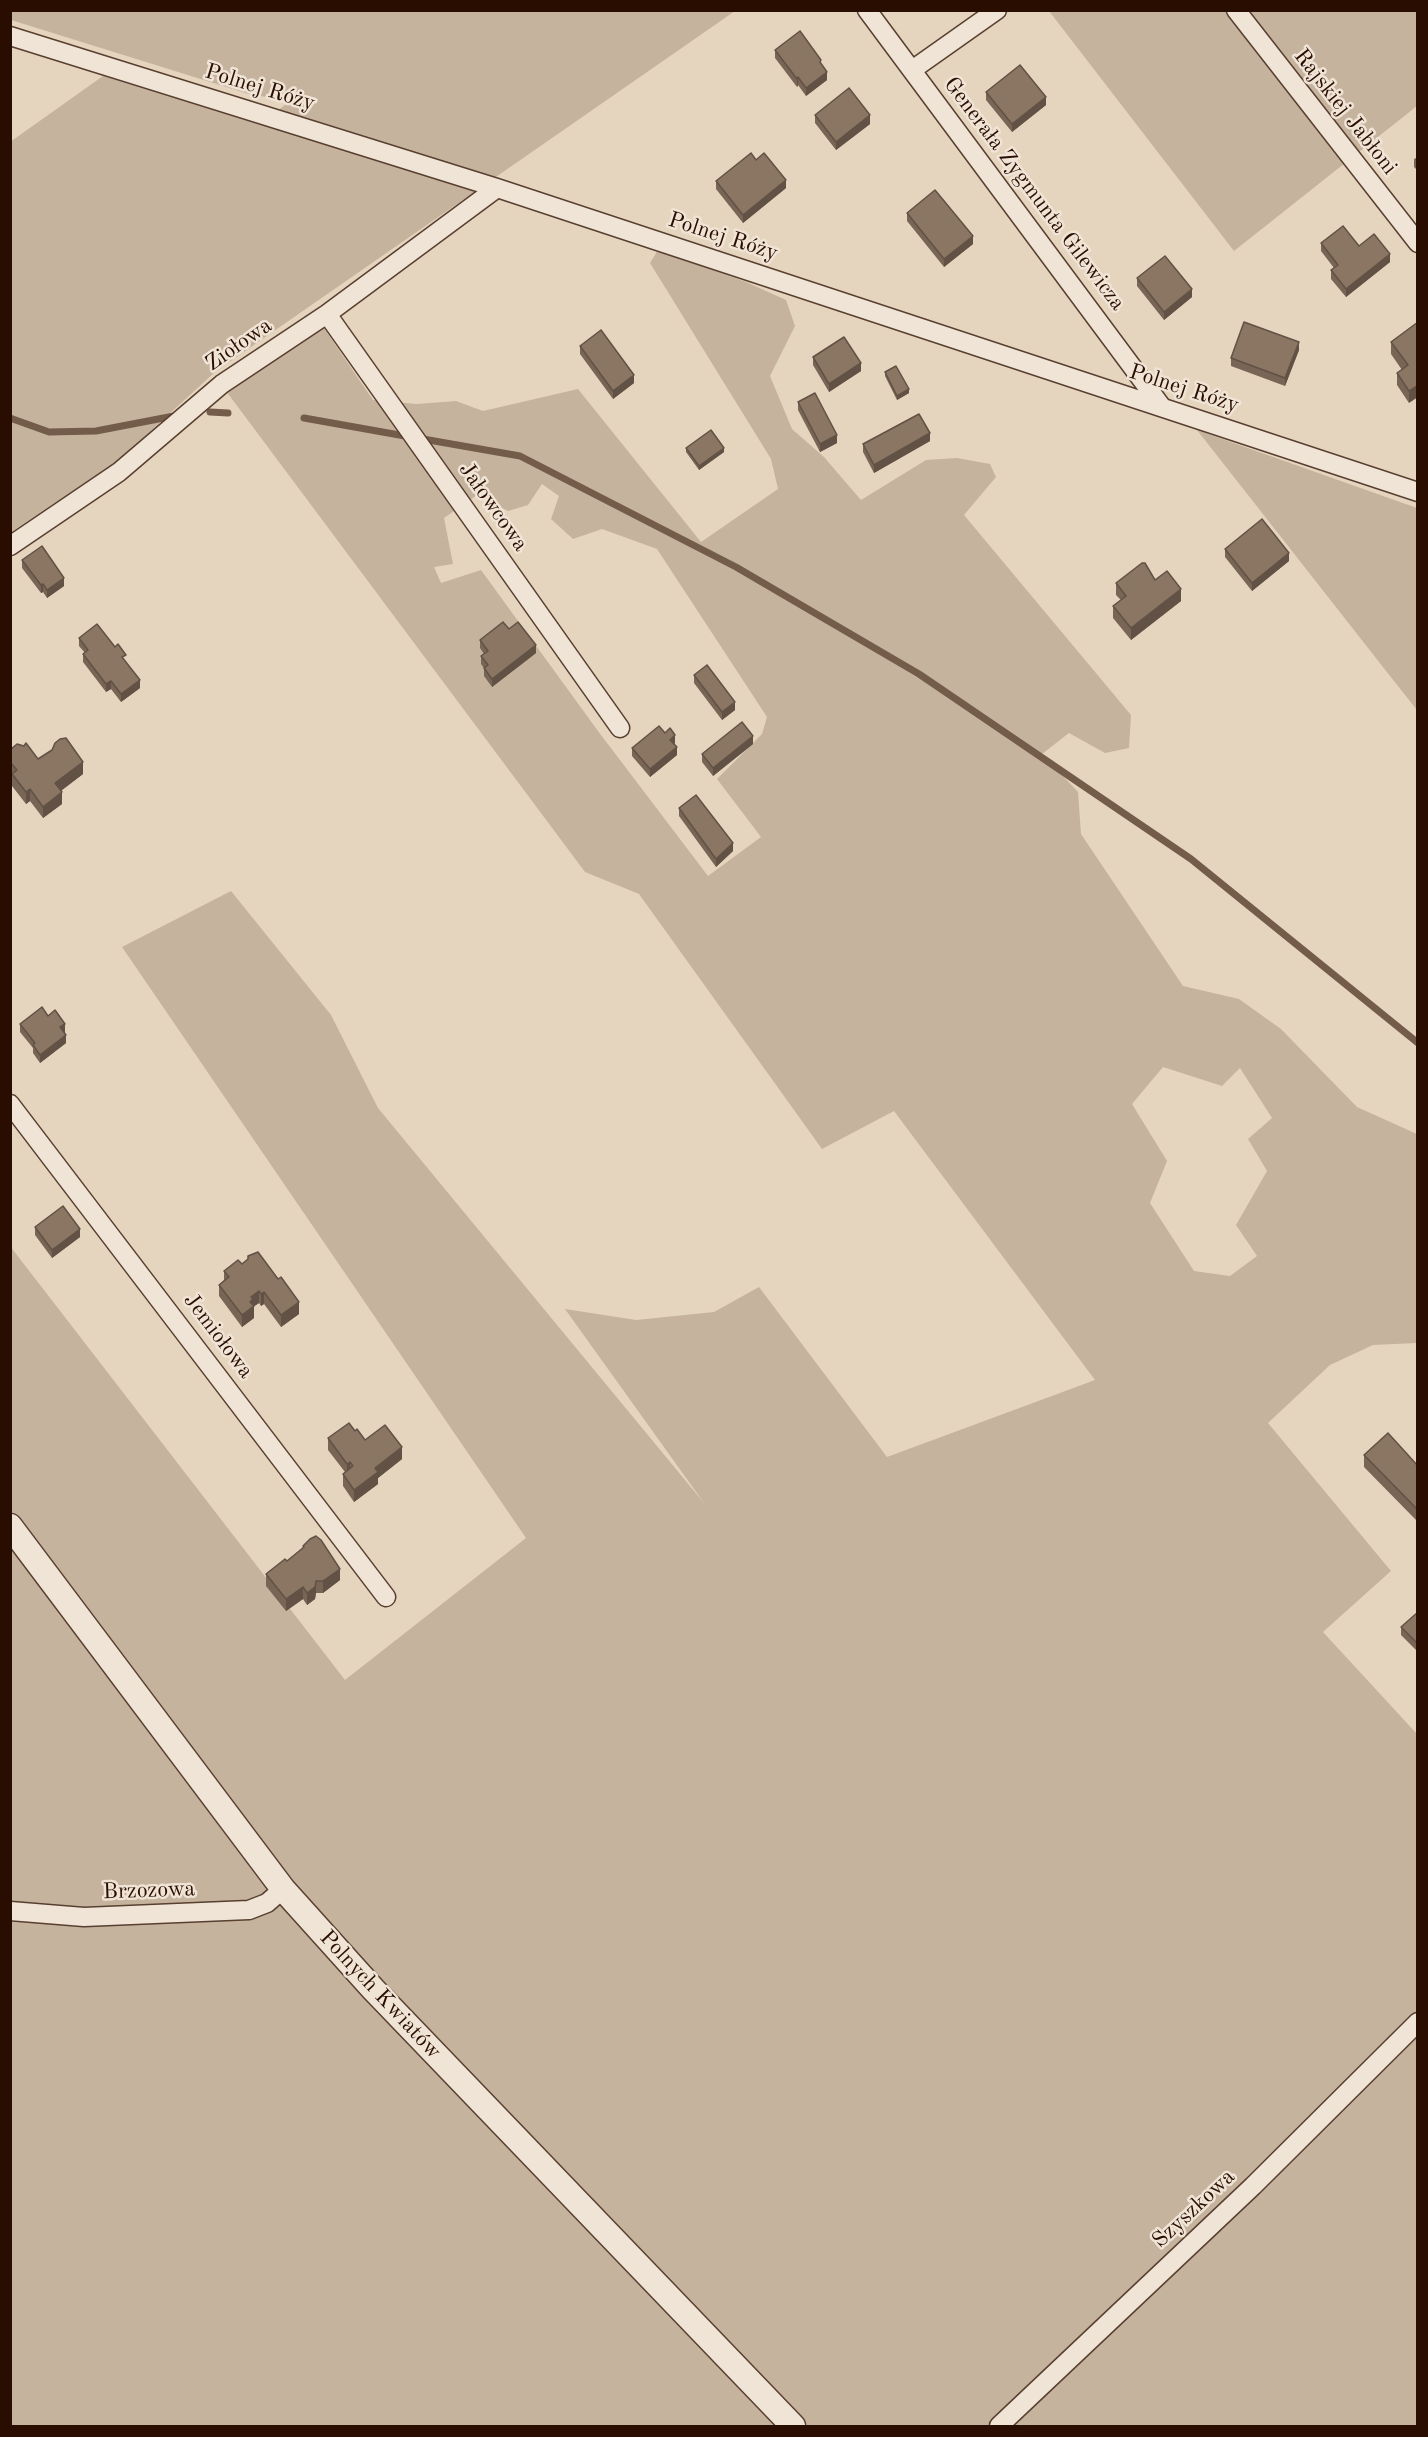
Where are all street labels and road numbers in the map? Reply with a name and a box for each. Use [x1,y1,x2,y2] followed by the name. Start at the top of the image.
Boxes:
[1288,44,1402,180] street label: Rajskiej Jabłoni
[202,59,318,117] street label: Polnej Róży
[938,72,1130,316] street label: Generała Zygmunta Gilewicza
[665,207,781,267] street label: Polnej Róży
[201,313,277,377] street label: Ziołowa
[1126,359,1242,419] street label: Polnej Róży
[453,457,533,557] street label: Jałowcowa
[177,1288,259,1384] street label: Jemiołowa
[102,1876,196,1906] street label: Brzozowa
[313,1925,447,2065] street label: Polnych Kwiatów
[1147,2164,1241,2254] street label: Szyszkowa

